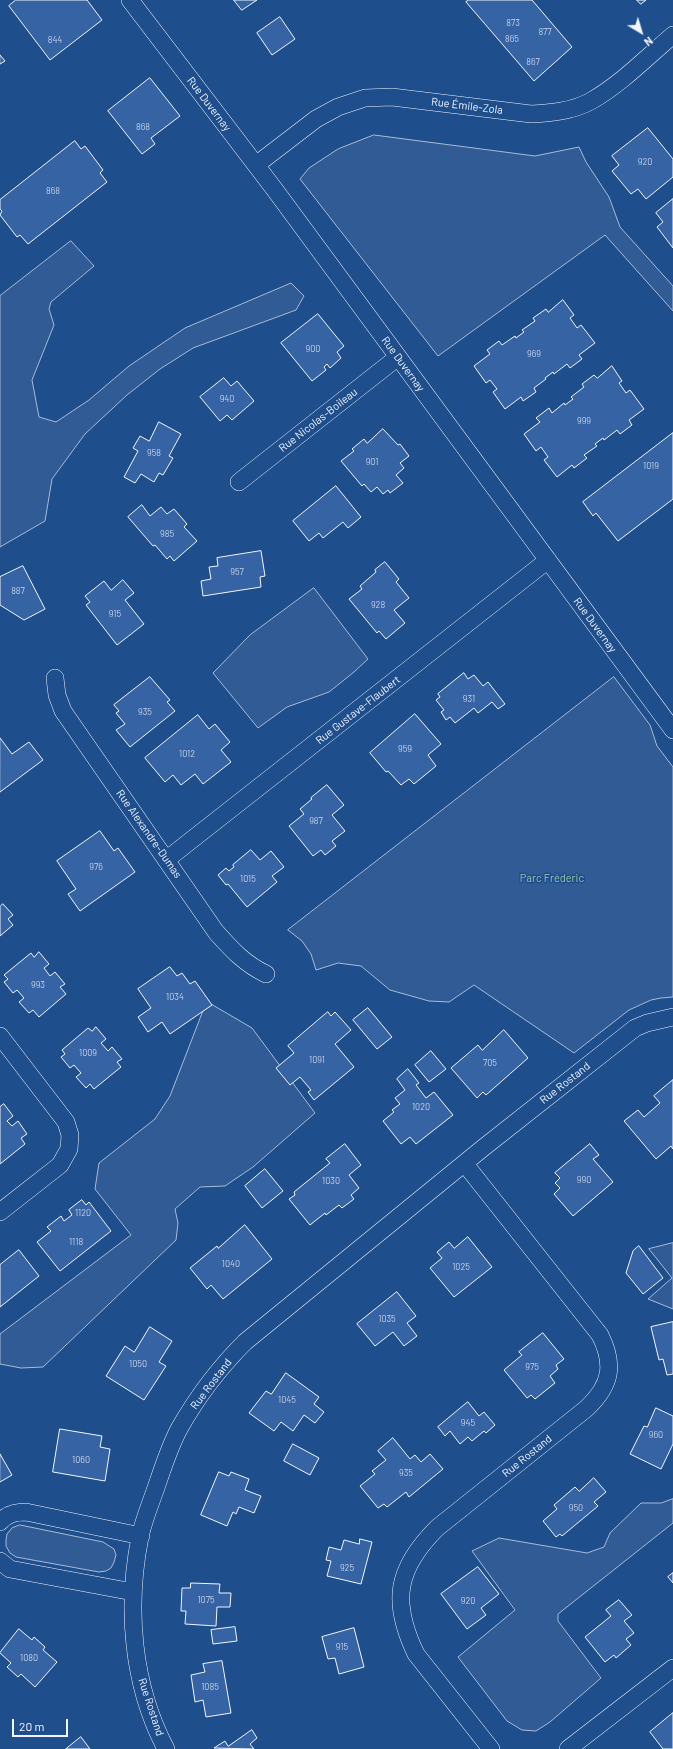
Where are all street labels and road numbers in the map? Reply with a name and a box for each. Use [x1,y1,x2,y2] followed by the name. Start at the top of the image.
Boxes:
[184,74,234,134] street label: Rue Duvernay
[430,95,504,117] street label: Rue Émile-Zola
[379,334,427,394] street label: Rue Duvernay
[276,385,360,455] street label: Rue Nicolas-Boileau
[571,595,619,655] street label: Rue Duvernay
[313,673,403,747] street label: Rue Gustave-Flaubert
[113,787,185,881] street label: Rue Alexandre-Dumas
[537,1059,593,1107] street label: Rue Rostand
[188,1356,234,1412] street label: Rue Rostand
[499,1432,555,1480] street label: Rue Rostand
[135,1676,167,1738] street label: Rue Rostand

